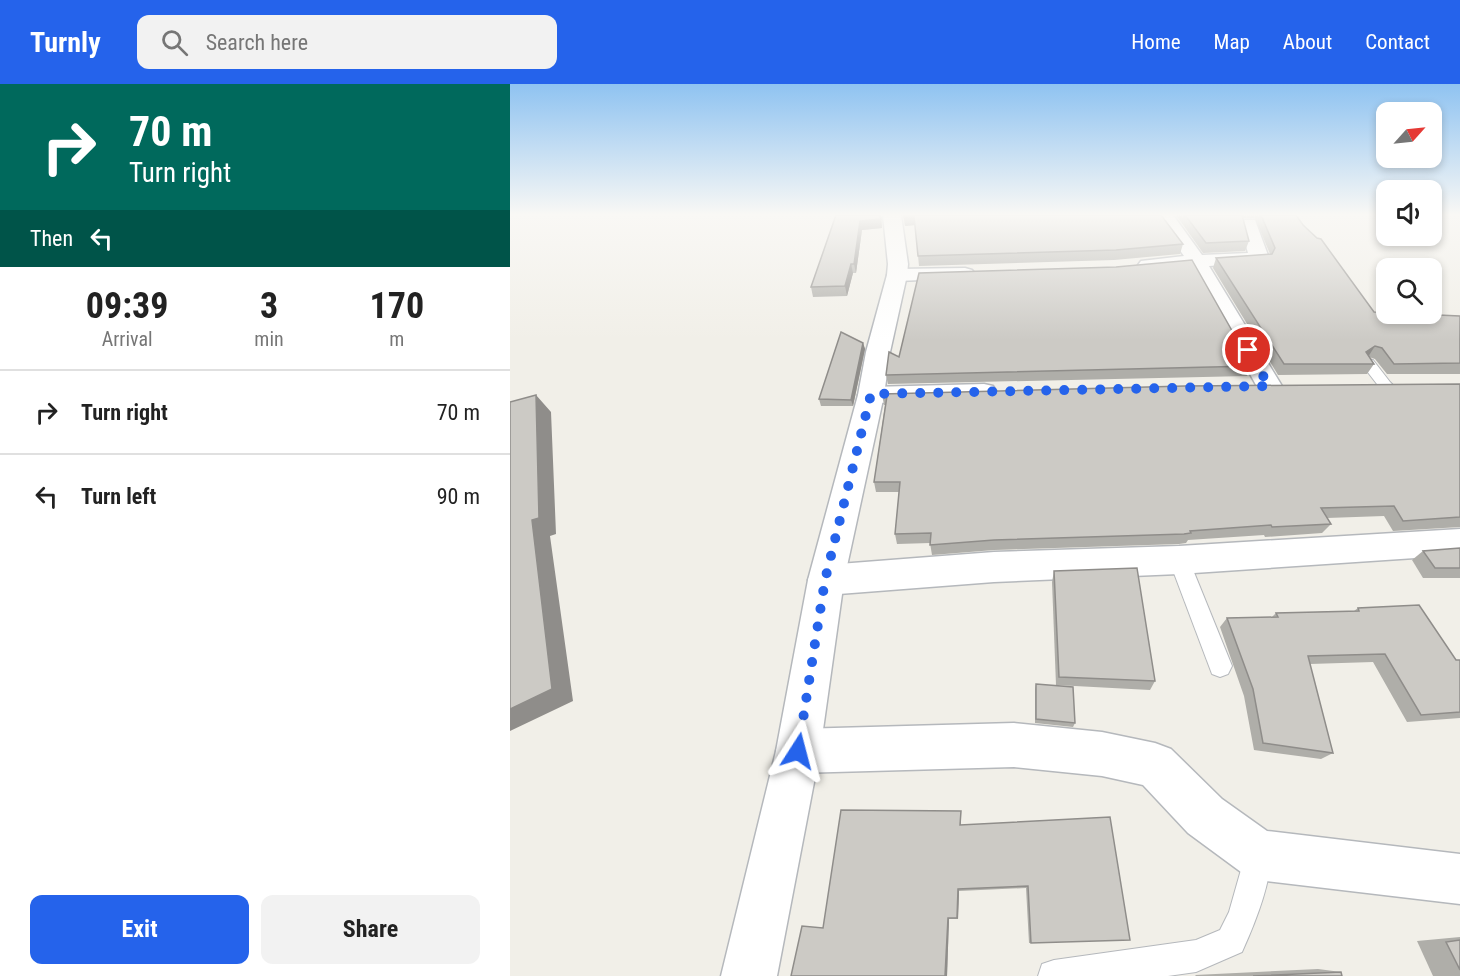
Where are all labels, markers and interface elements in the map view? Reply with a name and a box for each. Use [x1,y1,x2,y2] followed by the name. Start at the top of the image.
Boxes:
[137,15,557,69] search box
[30,26,101,59] text: Turnly
[158,26,191,59] icon: search
[206,30,308,55] text: Search here
[1131,30,1181,54] text: Home
[1214,30,1250,54] text: Map
[1283,30,1332,54] text: About
[1365,30,1430,54] text: Contact
[1376,102,1442,168] north arrow
[1376,102,1442,324] map controls
[129,107,212,156] text: 70 m
[30,108,108,186] icon: right
[129,157,231,189] text: Turn right
[1376,180,1442,246] button: sound
[85,222,118,255] icon: left
[30,226,73,251] text: Then
[1376,258,1442,324] button: search
[86,285,168,327] text: 09:39
[260,285,278,327] text: 3
[370,285,424,327] text: 170
[1222,324,1273,375] pin
[102,327,153,351] text: Arrival
[254,327,284,351] text: min
[389,327,404,351] text: m
[1231,333,1264,366] icon: arrive
[30,396,63,429] icon: right
[81,400,168,425] text: Turn right
[437,400,480,425] text: 70 m
[30,480,63,513] icon: left
[81,484,156,509] text: Turn left
[437,484,480,509] text: 90 m
[766,719,830,783] position arrow
[30,895,249,964] button: Exit
[261,895,480,964] button: Share

